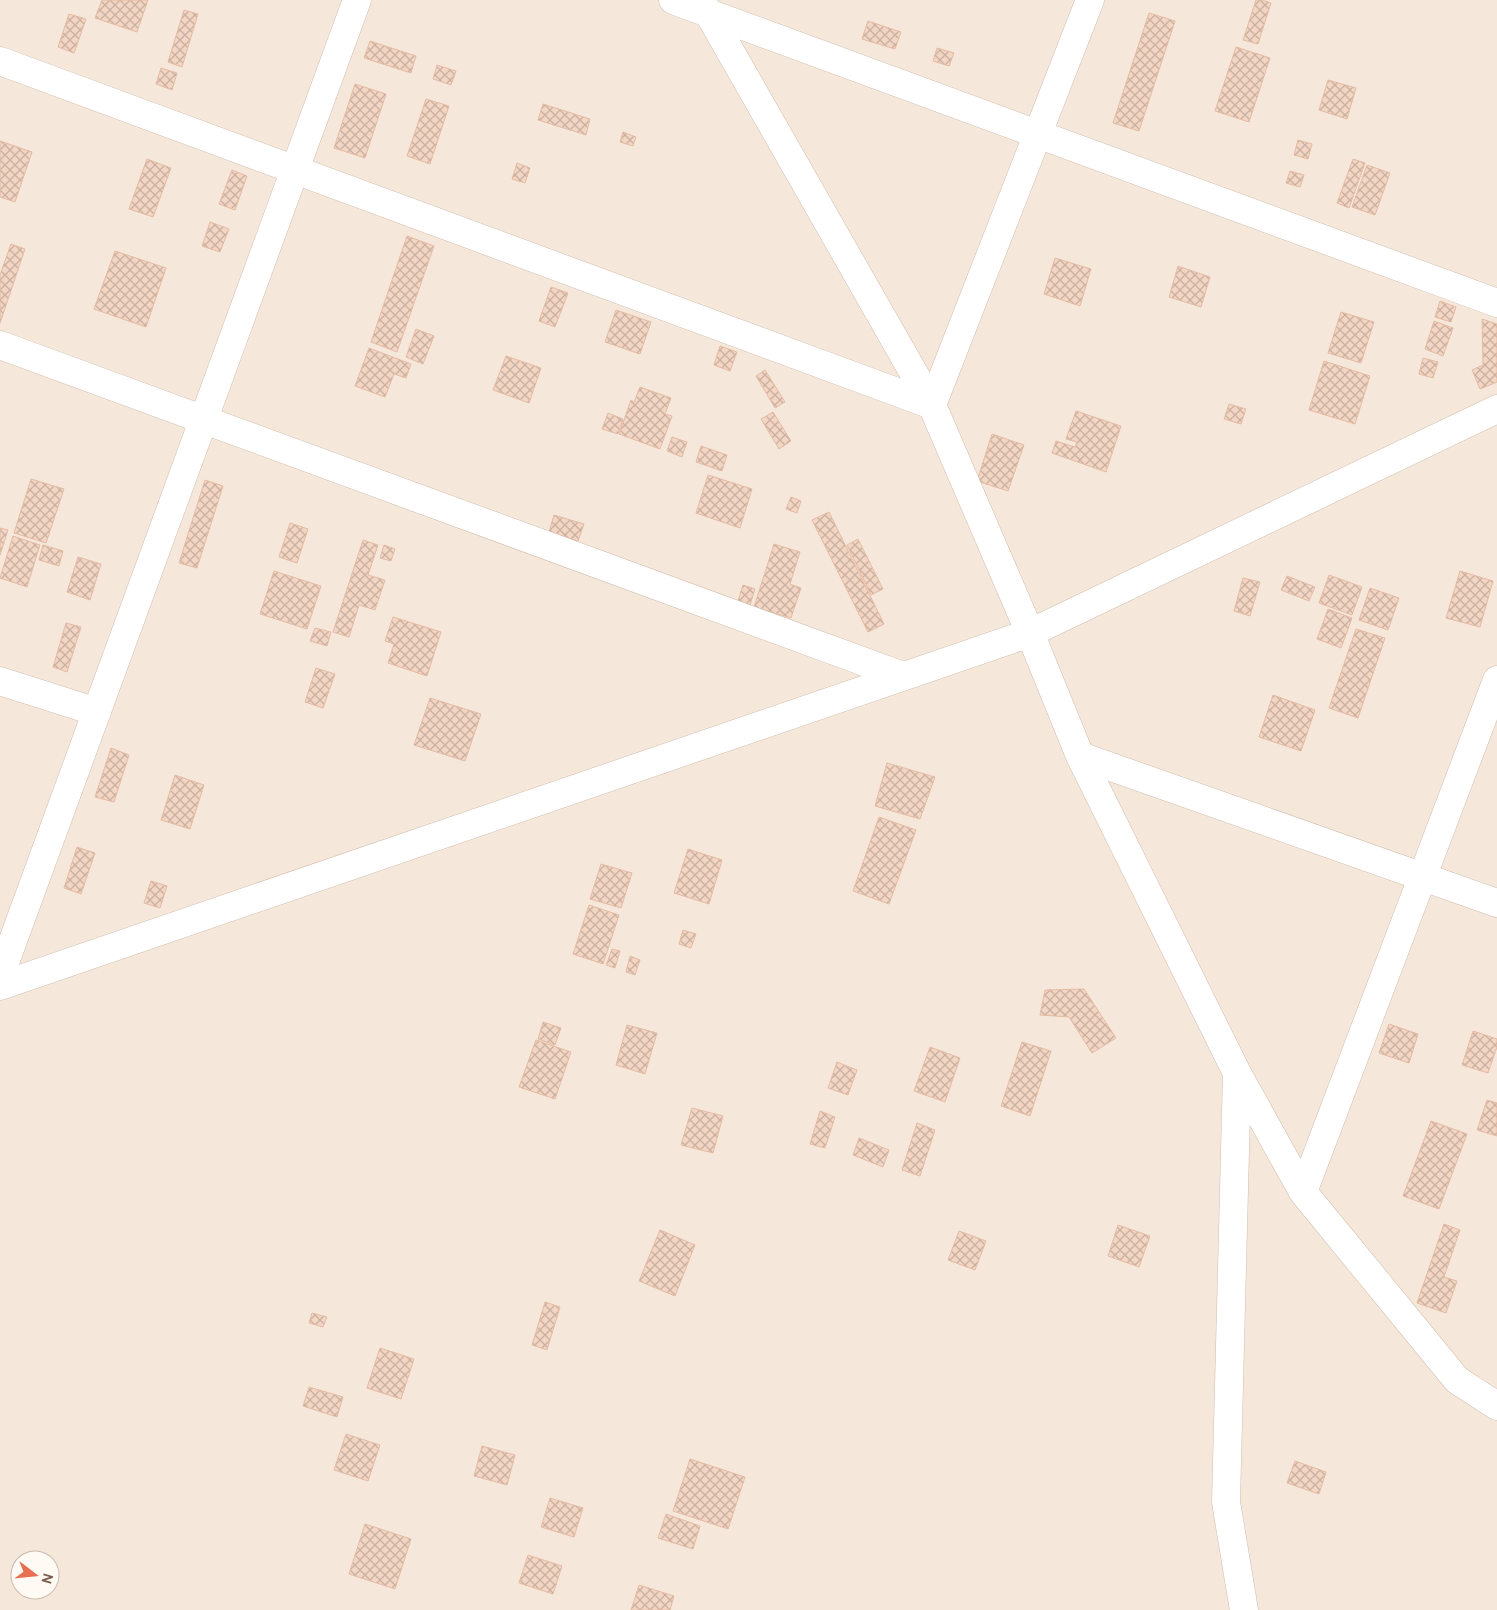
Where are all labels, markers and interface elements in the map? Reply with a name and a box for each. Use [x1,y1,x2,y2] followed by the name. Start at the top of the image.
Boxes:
[10,1550,60,1600] north arrow
[37,1571,58,1586] text: N

